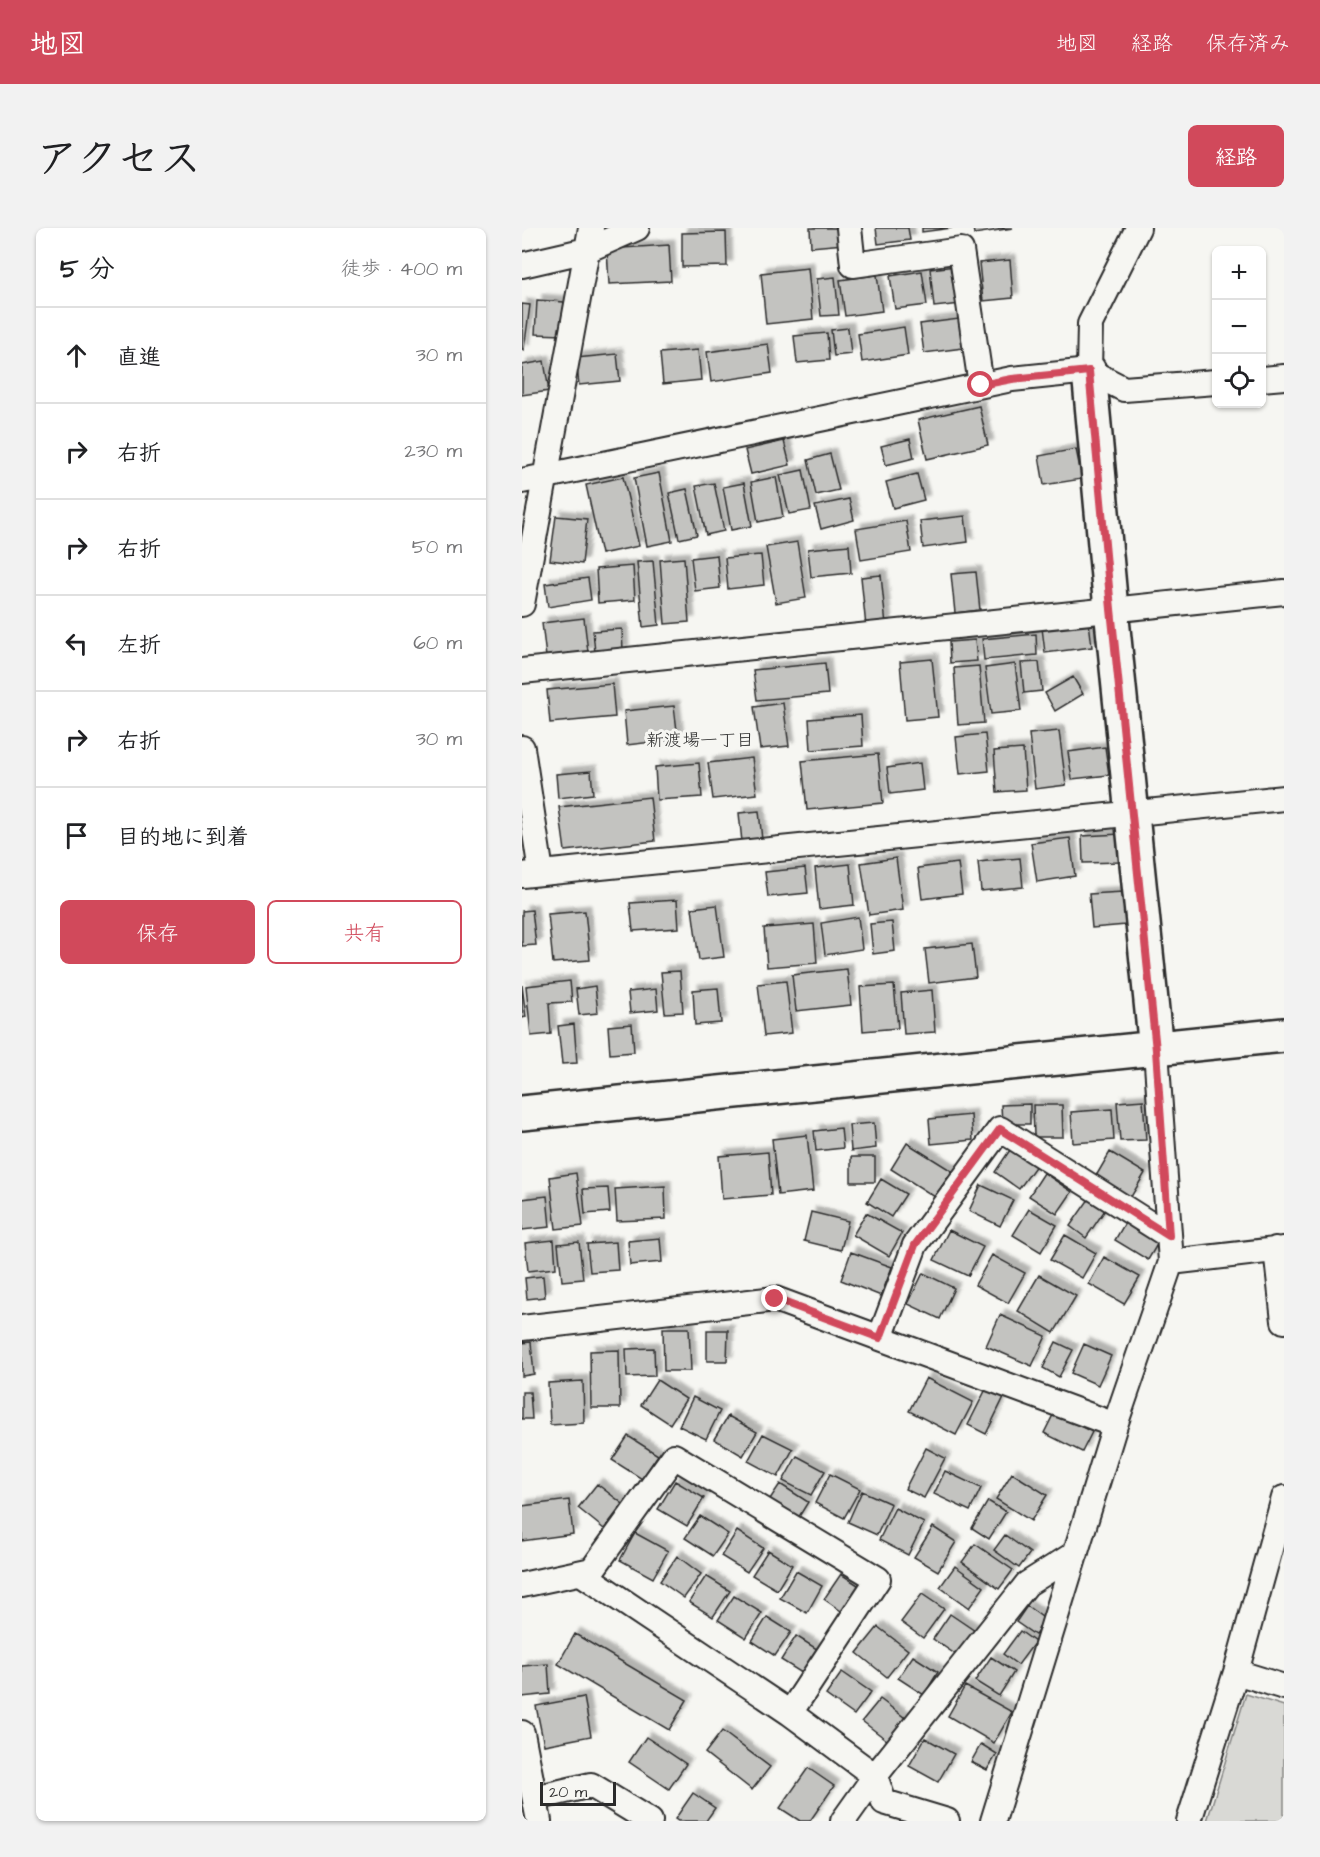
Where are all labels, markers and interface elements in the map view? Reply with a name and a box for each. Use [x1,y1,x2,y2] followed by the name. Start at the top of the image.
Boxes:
[30,25,86,64] text: 地図
[1056,29,1098,58] text: 地図
[1131,29,1173,58] text: 経路
[1206,29,1290,58] text: 保存済み
[1188,125,1284,187] button: 経路
[36,131,201,189] text: アクセス
[1212,246,1266,408] map controls
[1212,246,1266,300] button: +
[60,251,115,287] text: 5 分
[341,255,462,283] text: 徒歩 · 400 m
[1212,300,1266,354] button: −
[60,339,93,372] icon: ahead
[416,341,462,369] text: 30 m
[117,342,161,373] text: 直進
[1212,354,1266,408] button: locate
[967,371,993,397] route start
[60,435,93,468] icon: right
[404,437,462,465] text: 230 m
[117,438,161,469] text: 右折
[60,531,93,564] icon: right
[412,533,462,561] text: 50 m
[117,534,161,565] text: 右折
[60,627,93,660] icon: left
[413,629,462,657] text: 60 m
[117,630,161,661] text: 左折
[60,723,93,756] icon: right
[416,725,462,753] text: 30 m
[117,726,161,757] text: 右折
[646,728,754,753] district label: 新渡場一丁目
[60,819,93,852] icon: arrive
[117,822,249,853] text: 目的地に到着
[60,900,255,964] button: 保存
[267,900,462,964] button: 共有
[761,1285,787,1311] route end
[540,1779,616,1806] scale bar
[549,1781,587,1803] text: 20 m

